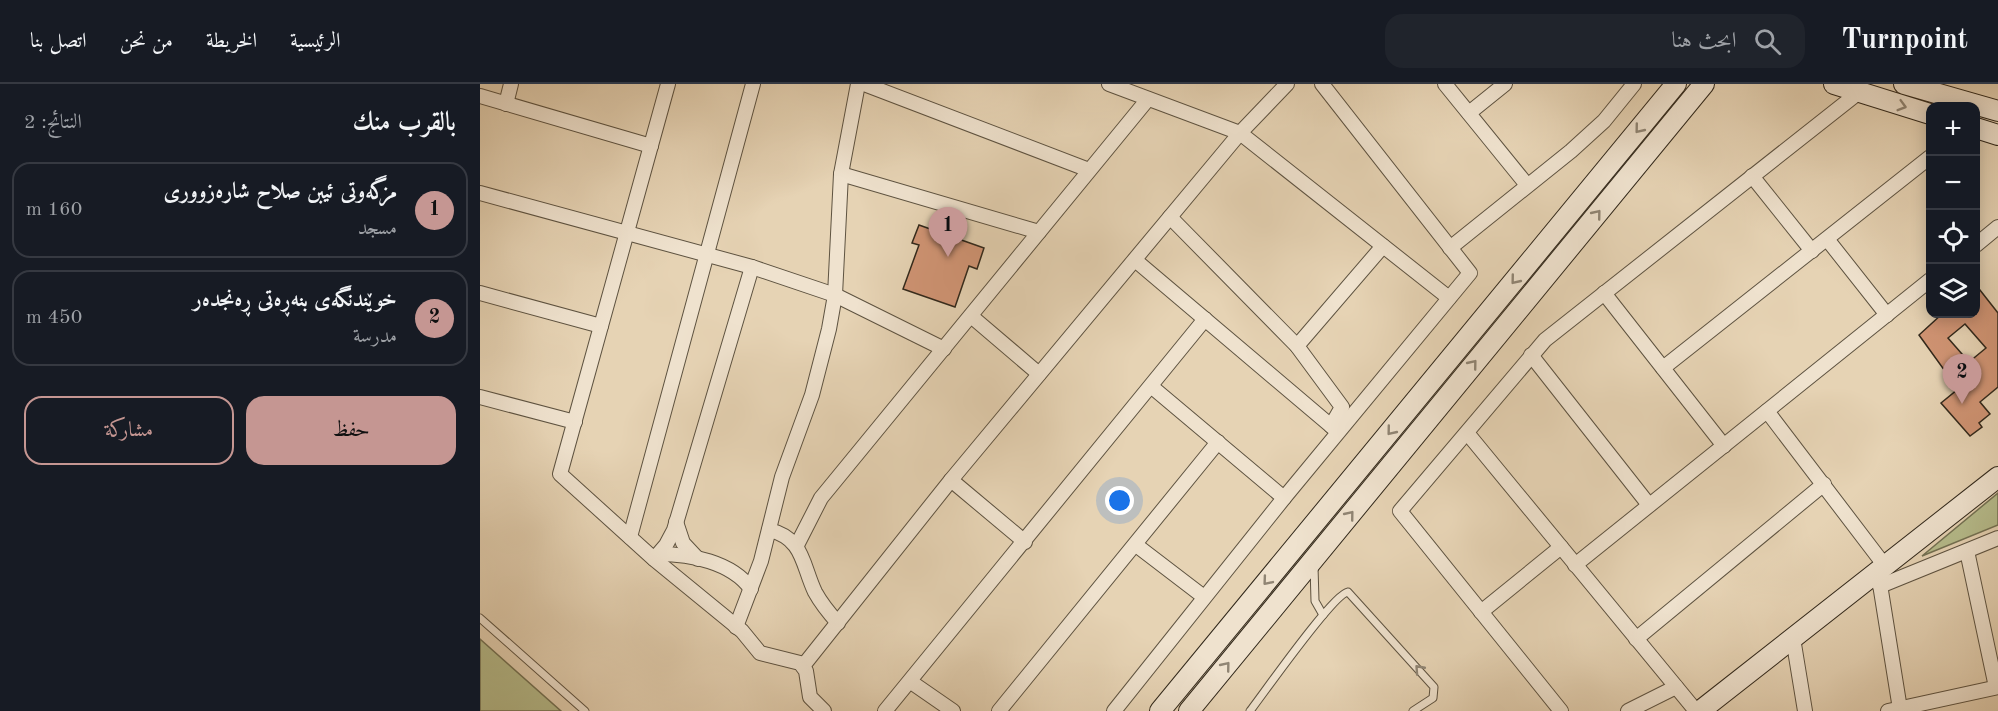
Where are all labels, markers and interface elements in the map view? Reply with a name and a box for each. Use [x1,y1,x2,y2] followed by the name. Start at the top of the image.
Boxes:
[1385,14,1805,68] search box
[1751,25,1784,58] icon: search
[1841,27,1968,55] text: Turnpoint
[1672,30,1736,52] text: ابحث هنا
[30,31,87,52] text: اتصل بنا
[120,31,173,52] text: من نحن
[206,31,257,52] text: الخريطة
[290,31,341,52] text: الرئيسية
[1896,99,1907,111] one-way arrow
[1926,102,1980,318] map controls
[1926,102,1980,156] button: +
[353,110,456,136] text: بالقرب منك
[24,113,82,133] text: النتائج: 2
[1635,122,1646,133] one-way arrow
[1926,156,1980,210] button: −
[163,181,397,203] text: مزگەوتی ئیبن صلاح شارەزووری
[26,200,82,220] text: 160 m
[429,200,440,220] text: 1
[928,208,968,257] pin: 1
[1590,210,1601,221] one-way arrow
[1926,210,1980,264] button: locate
[358,219,397,239] text: مسجد
[1926,264,1980,318] button: layers
[1511,273,1522,284] one-way arrow
[193,289,397,311] text: خوێندنگەی بنەڕەتی ڕەنجدەر
[26,308,82,328] text: 450 m
[429,308,440,328] text: 2
[353,327,397,347] text: مدرسة
[1942,354,1982,404] pin: 2
[1466,360,1477,371] one-way arrow
[24,396,234,465] button: مشاركة
[246,396,456,465] button: حفظ
[1388,424,1399,435] one-way arrow
[1105,486,1134,515] your location
[1342,511,1353,522] one-way arrow
[1264,574,1275,585] one-way arrow
[1219,662,1230,673] one-way arrow
[1415,666,1426,676] one-way arrow

